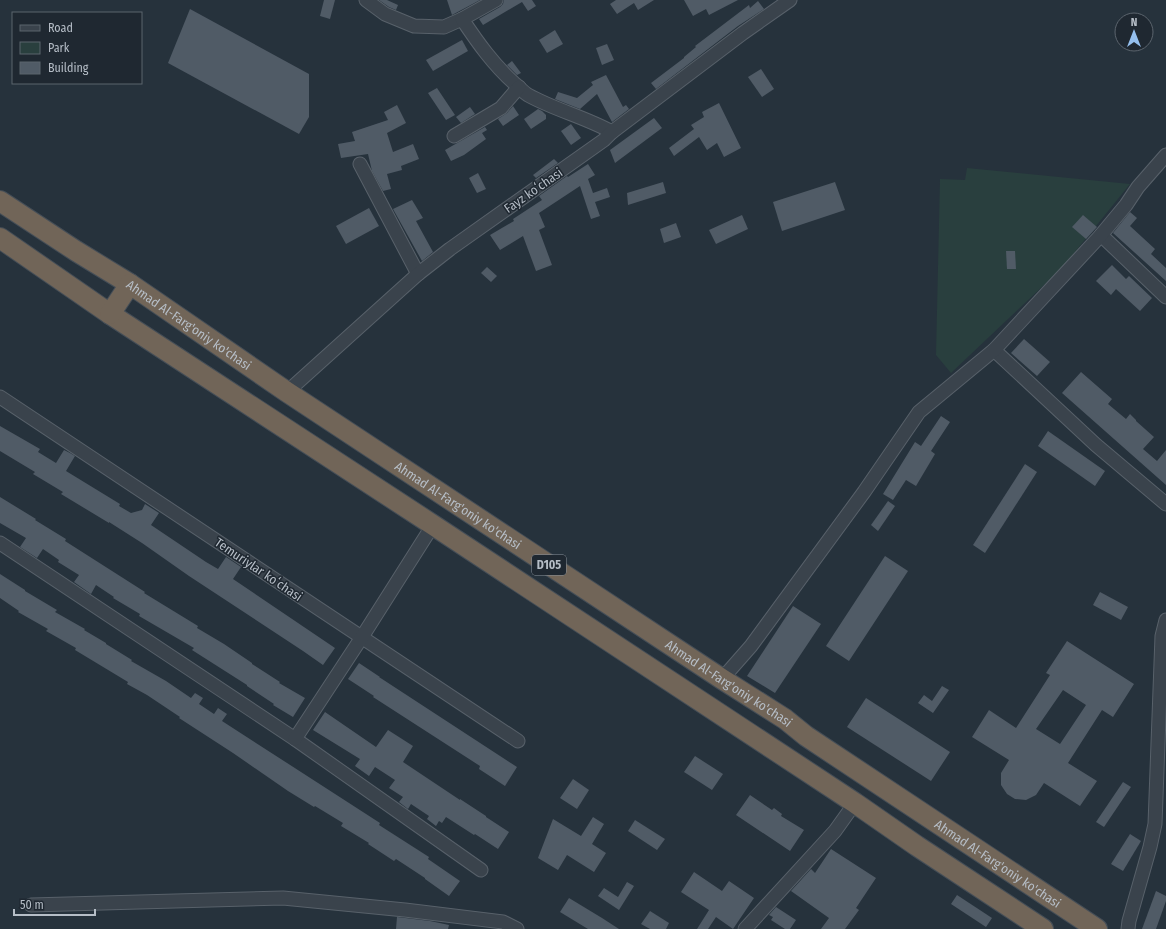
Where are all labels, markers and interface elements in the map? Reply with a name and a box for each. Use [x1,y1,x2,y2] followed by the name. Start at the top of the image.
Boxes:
[12,12,142,84] legend
[1114,12,1154,52] north arrow
[1131,16,1137,29] text: N
[48,21,73,35] text: Road
[48,41,70,55] text: Park
[48,61,89,75] text: Building
[501,165,565,216] street label: Fayz koʻchasi
[124,277,254,373] street label: Ahmad Al-Farg'oniy ko'chasi
[392,458,524,552] street label: Ahmad Al-Farg'oniy ko'chasi
[212,535,305,604] street label: Temuriylar koʻchasi
[532,555,566,575] road number: D105
[663,637,795,730] street label: Ahmad Al-Farg'oniy ko'chasi
[932,817,1064,911] street label: Ahmad Al-Farg'oniy ko'chasi
[14,891,95,917] scale bar
[20,898,44,912] text: 50 m

